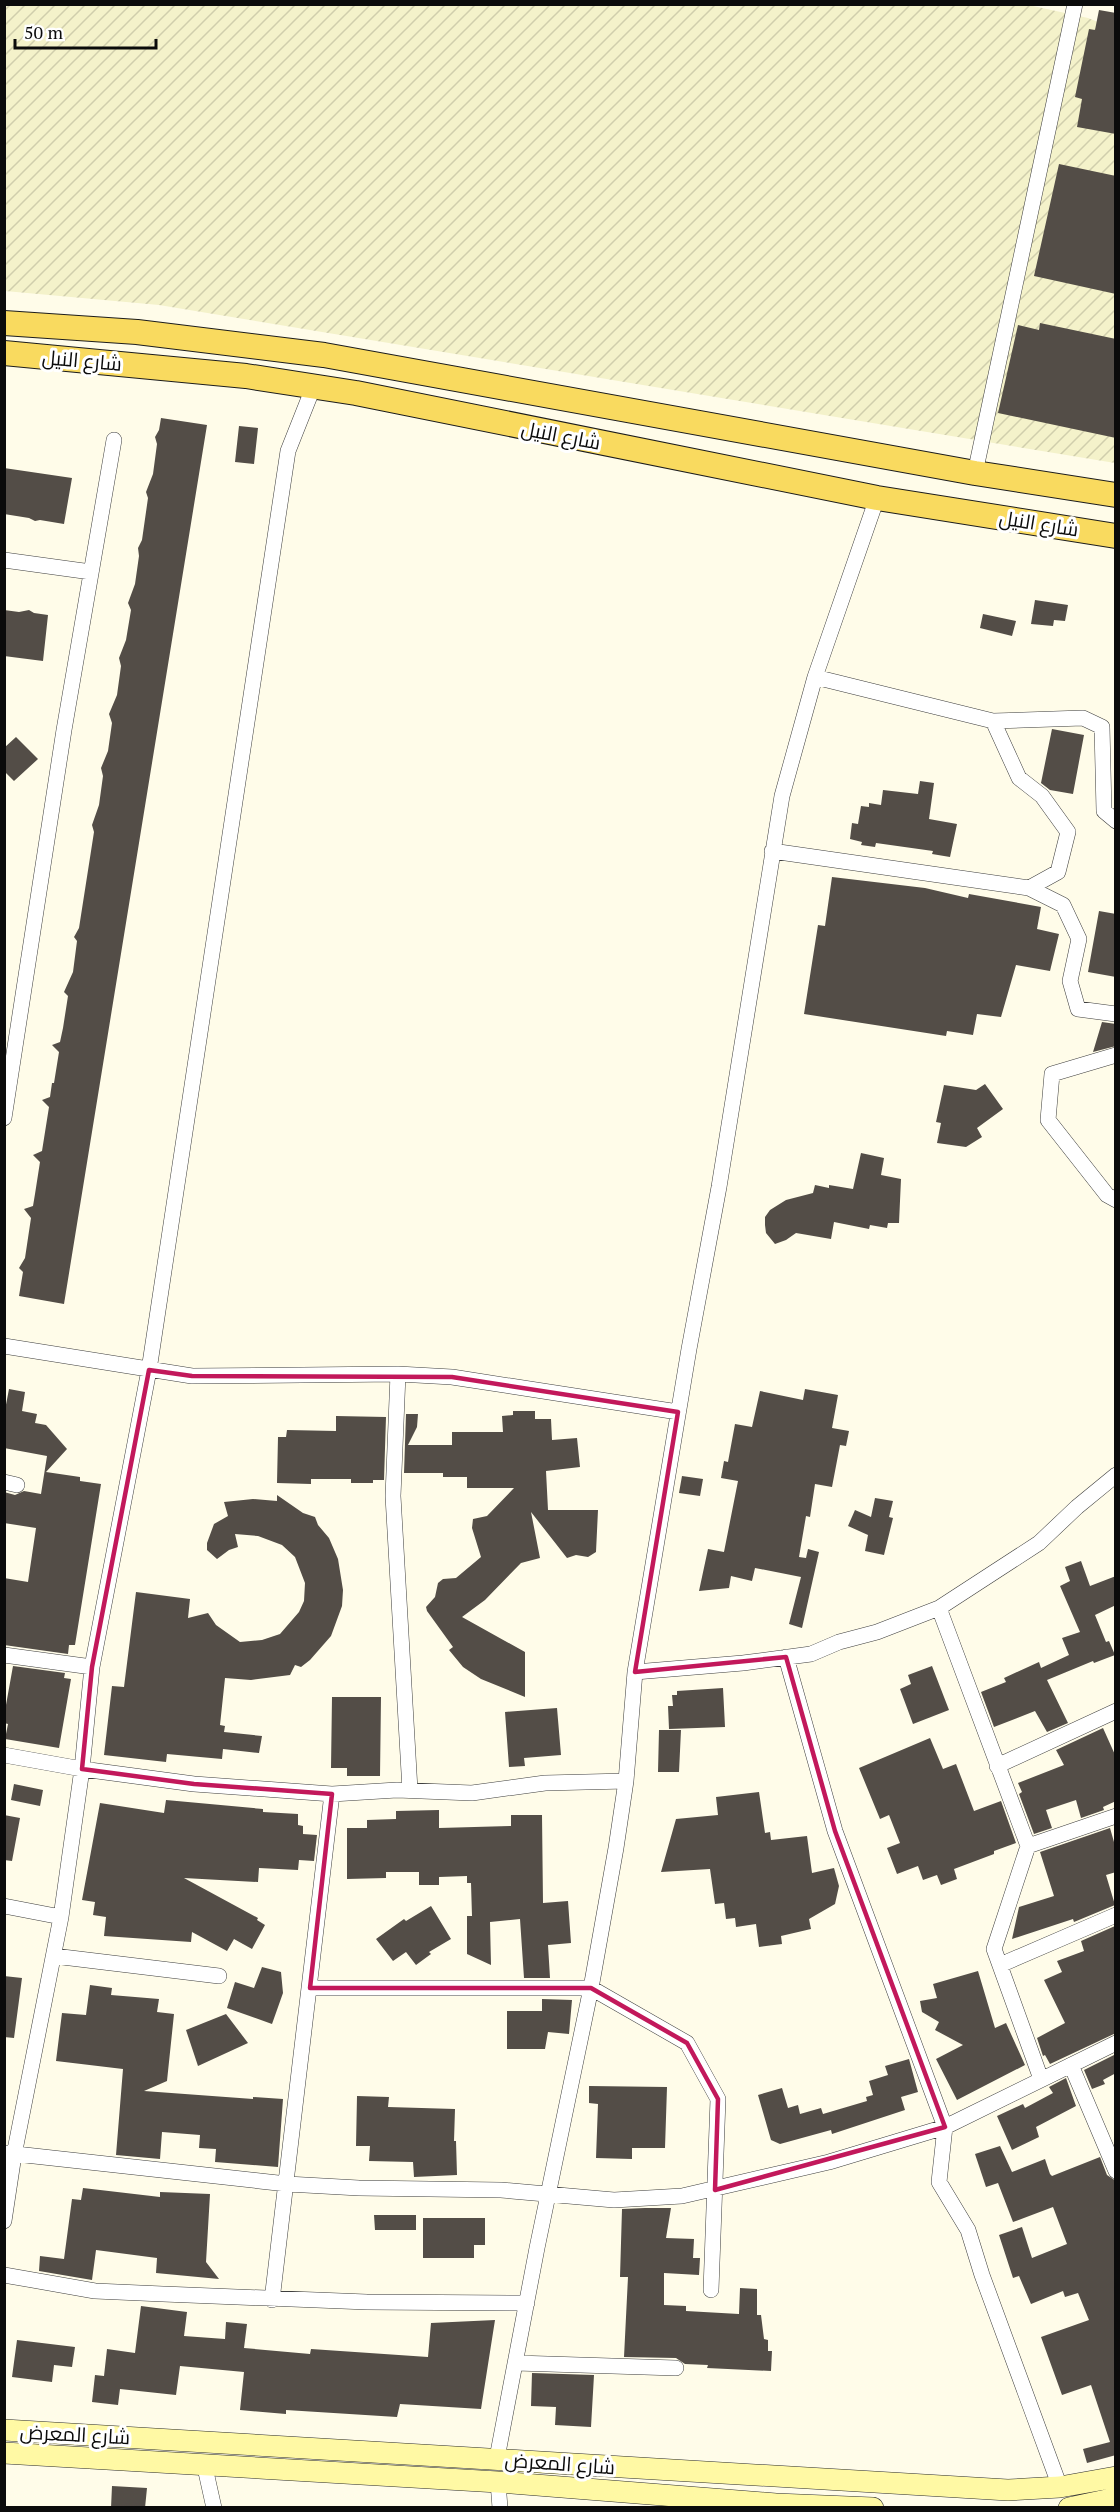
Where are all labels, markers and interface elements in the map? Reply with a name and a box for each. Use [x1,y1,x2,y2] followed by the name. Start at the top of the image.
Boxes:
[15,12,156,50] scale bar
[24,20,64,44] text: 50 m
[41,343,123,378] street label: شارع النيل
[519,414,603,457] street label: شارع النيل
[997,503,1081,544] street label: شارع النيل
[19,2418,131,2451] street label: شارع المعرض
[504,2446,616,2481] street label: شارع المعرض

